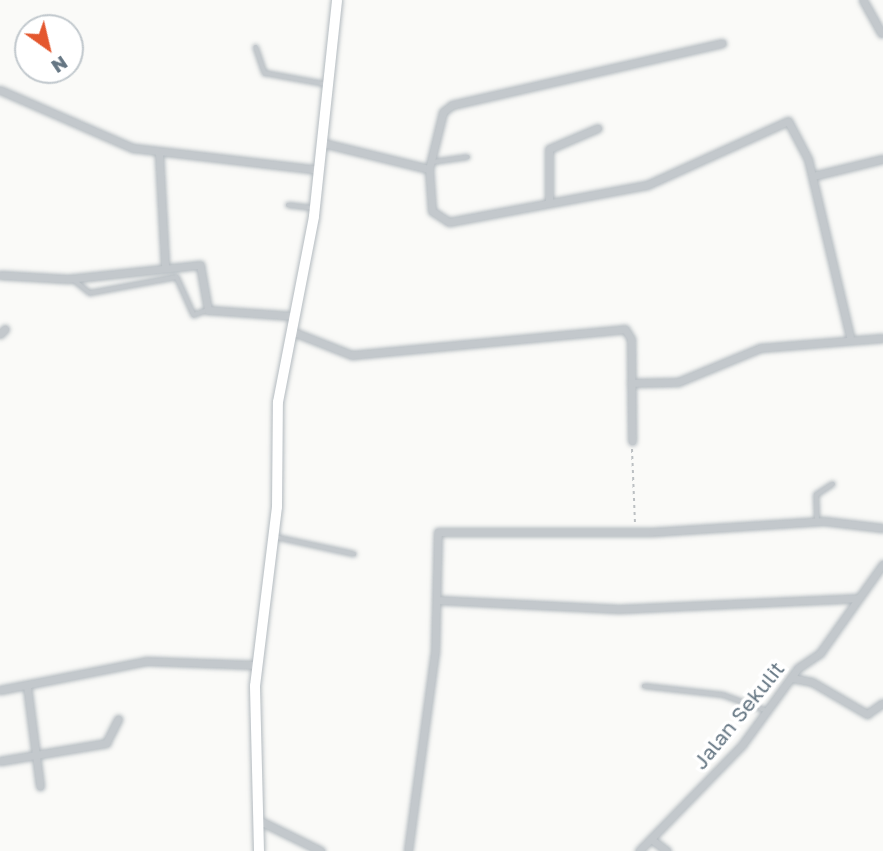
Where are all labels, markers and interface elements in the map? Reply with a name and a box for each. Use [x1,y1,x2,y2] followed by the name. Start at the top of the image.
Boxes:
[14,14,84,84] north arrow
[47,52,72,79] text: N
[687,656,789,774] street label: Jalan Sekulit

